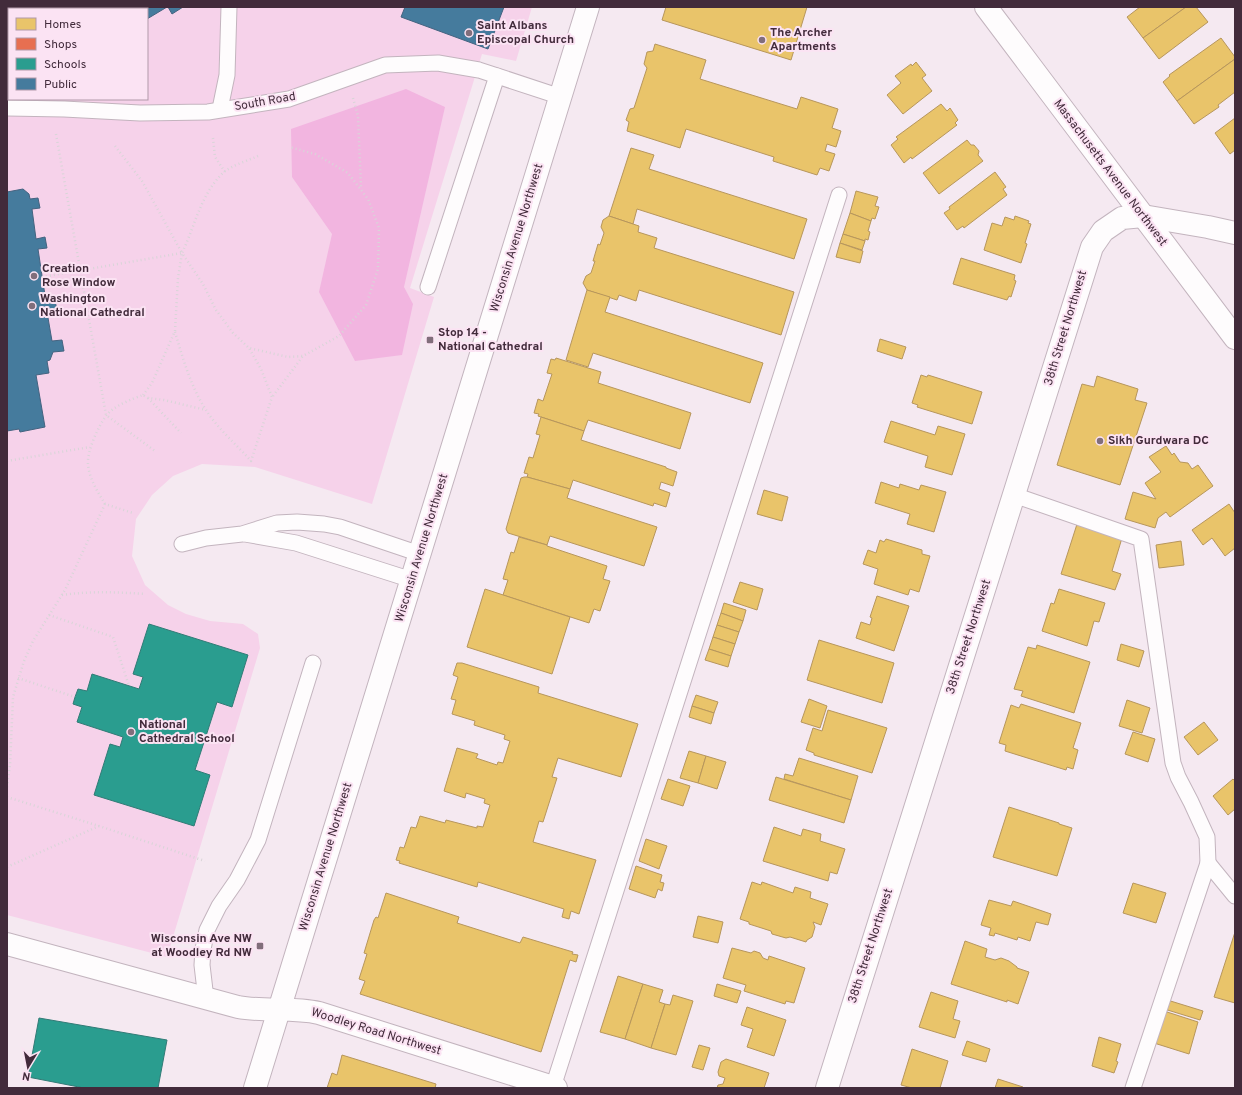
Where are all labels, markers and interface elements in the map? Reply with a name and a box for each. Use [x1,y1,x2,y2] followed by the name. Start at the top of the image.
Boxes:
[8,8,148,100] legend
[44,17,81,33] text: Homes
[477,18,574,48] place label: Saint Albans Episcopal Church
[770,25,836,55] place label: The Archer Apartments
[464,28,474,38] marker: Saint Albans Episcopal Church
[757,35,767,45] marker: The Archer Apartments
[44,37,77,53] text: Shops
[44,57,86,73] text: Schools
[44,77,77,93] text: Public
[233,89,297,115] street label: South Road
[1049,96,1171,250] street label: Massachusetts Avenue Northwest
[487,162,547,314] street label: Wisconsin Avenue Northwest
[42,261,115,291] place label: Creation Rose Window
[1041,268,1091,388] street label: 38th Street Northwest
[29,271,39,281] marker: Creation Rose Window
[40,291,145,321] place label: Washington National Cathedral
[27,301,37,311] marker: Washington National Cathedral
[438,325,543,355] place label: Stop 14 - National Cathedral
[425,335,435,345] marker: Stop 14 - National Cathedral
[1108,433,1209,449] place label: Sikh Gurdwara DC
[1095,436,1105,446] marker: Sikh Gurdwara DC
[392,472,452,624] street label: Wisconsin Avenue Northwest
[943,578,995,696] street label: 38th Street Northwest
[139,717,235,747] place label: National Cathedral School
[126,727,136,737] marker: National Cathedral School
[296,781,356,933] street label: Wisconsin Avenue Northwest
[845,887,897,1005] street label: 38th Street Northwest
[151,931,252,961] place label: Wisconsin Ave NW at Woodley Rd NW
[255,941,265,951] marker: Wisconsin Ave NW at Woodley Rd NW
[309,1005,443,1059] street label: Woodley Road Northwest
[8,1047,48,1087] north arrow
[21,1068,32,1083] text: N

